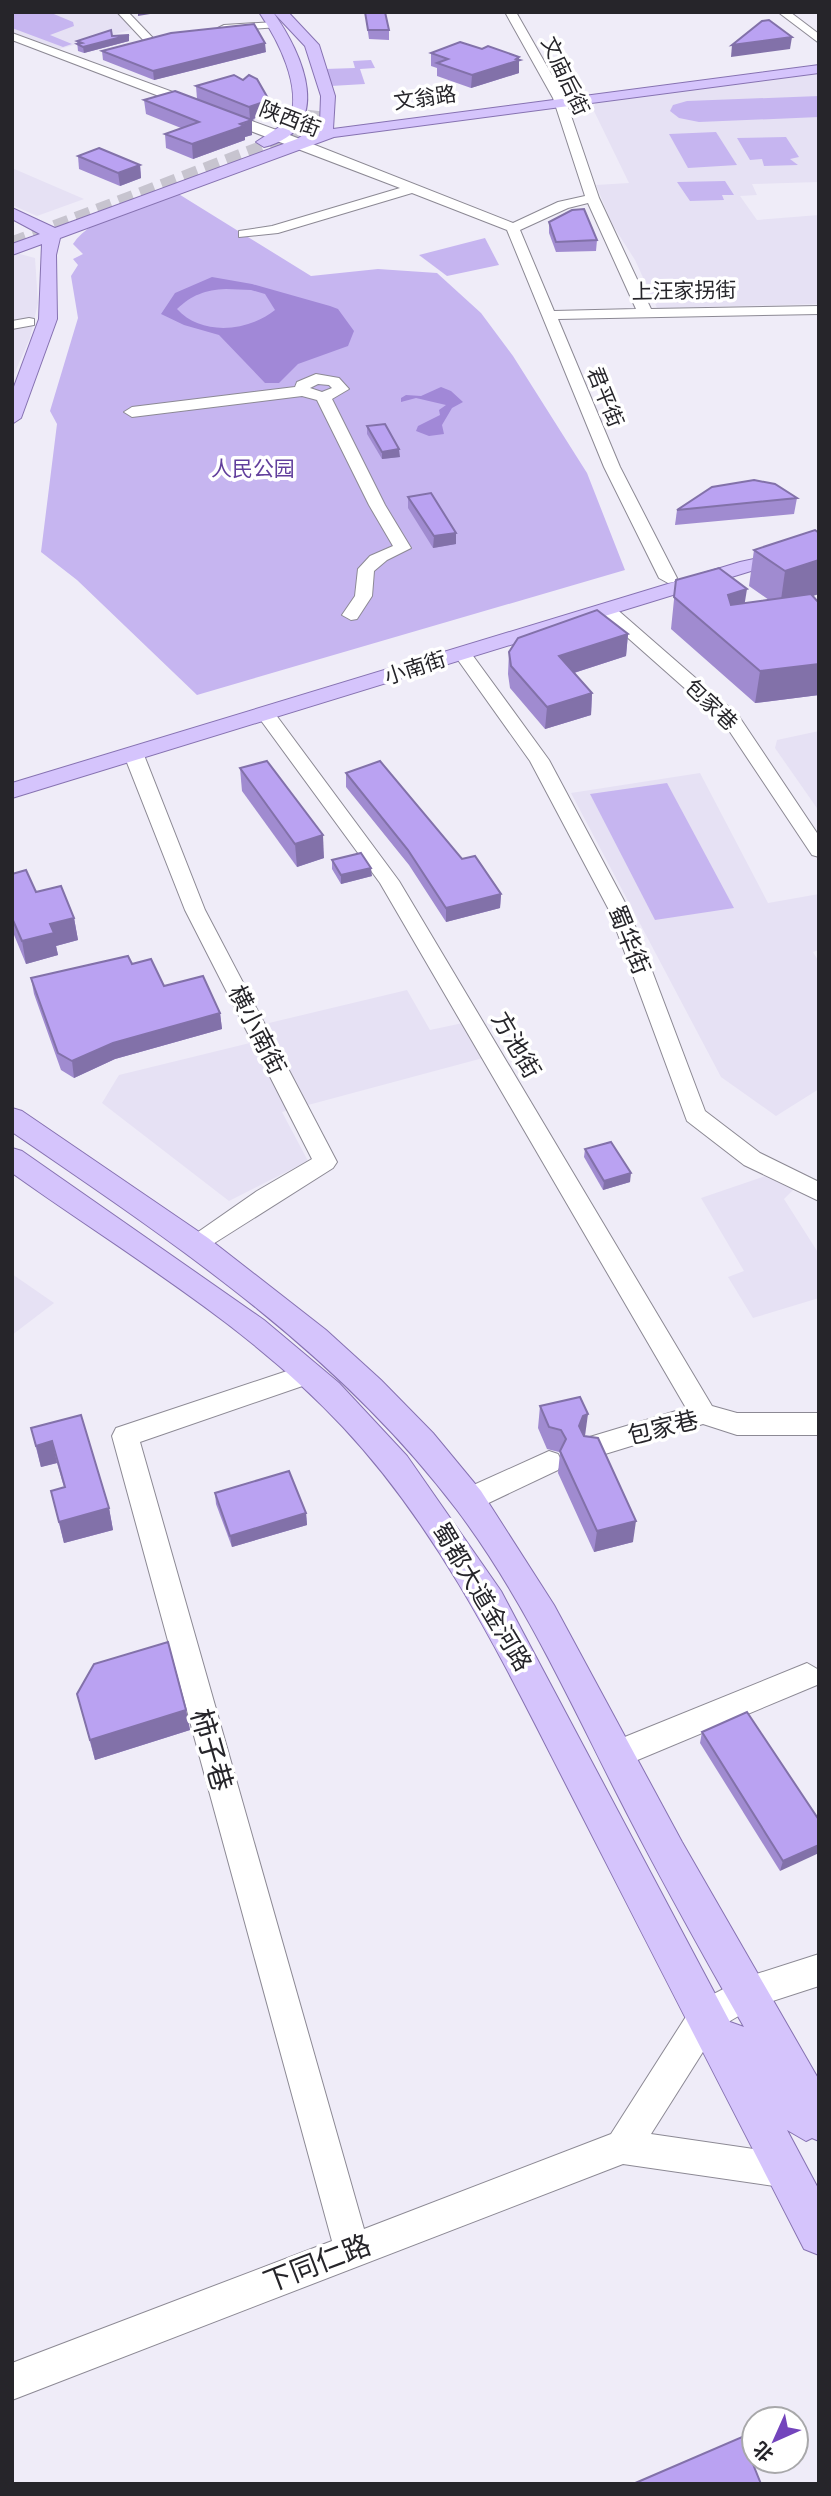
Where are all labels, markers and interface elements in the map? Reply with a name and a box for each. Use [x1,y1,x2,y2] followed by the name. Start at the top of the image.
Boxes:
[536,32,595,119] street label: 文庙后街
[392,80,458,114] street label: 文翁路
[256,95,324,141] street label: 陕西街
[631,276,737,304] street label: 上汪家拐街
[582,363,630,431] street label: 君平街
[211,455,295,481] park label: 人民公园
[381,645,449,689] street label: 小南街
[680,673,743,736] street label: 包家巷
[603,901,657,979] street label: 蜀华街
[223,980,293,1079] street label: 横小南街
[486,1006,548,1083] street label: 方池街
[624,1404,701,1450] street label: 包家巷
[427,1517,539,1676] street label: 蜀都大道金河路
[184,1705,241,1795] street label: 柿子巷
[258,2226,375,2299] street label: 下同仁路
[740,2405,810,2475] north arrow
[748,2437,778,2467] text: 北

